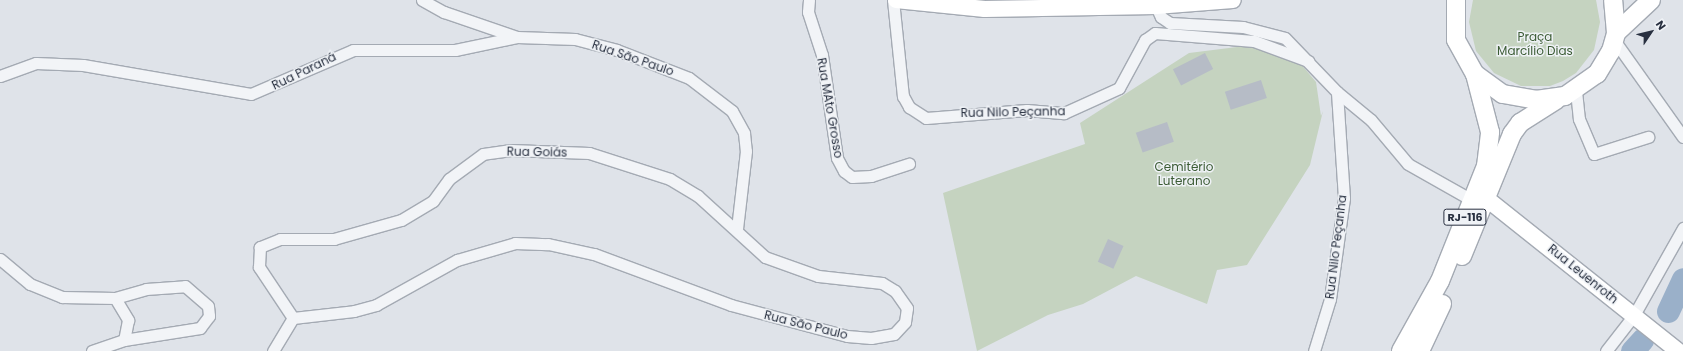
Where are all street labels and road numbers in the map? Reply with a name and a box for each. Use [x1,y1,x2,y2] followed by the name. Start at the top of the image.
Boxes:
[590,37,676,79] street label: Rua São Paulo
[270,49,338,93] street label: Rua Paraná
[814,57,846,159] street label: Rua MAto Grosso
[960,104,1066,120] street label: Rua Nilo Peçanha
[507,144,567,160] street label: Rua Goiás
[1322,194,1350,300] street label: Rua Nilo Peçanha
[1443,208,1487,226] road number: RJ-116
[1545,241,1621,307] street label: Rua Leuenroth
[763,308,849,342] street label: Rua São Paulo

